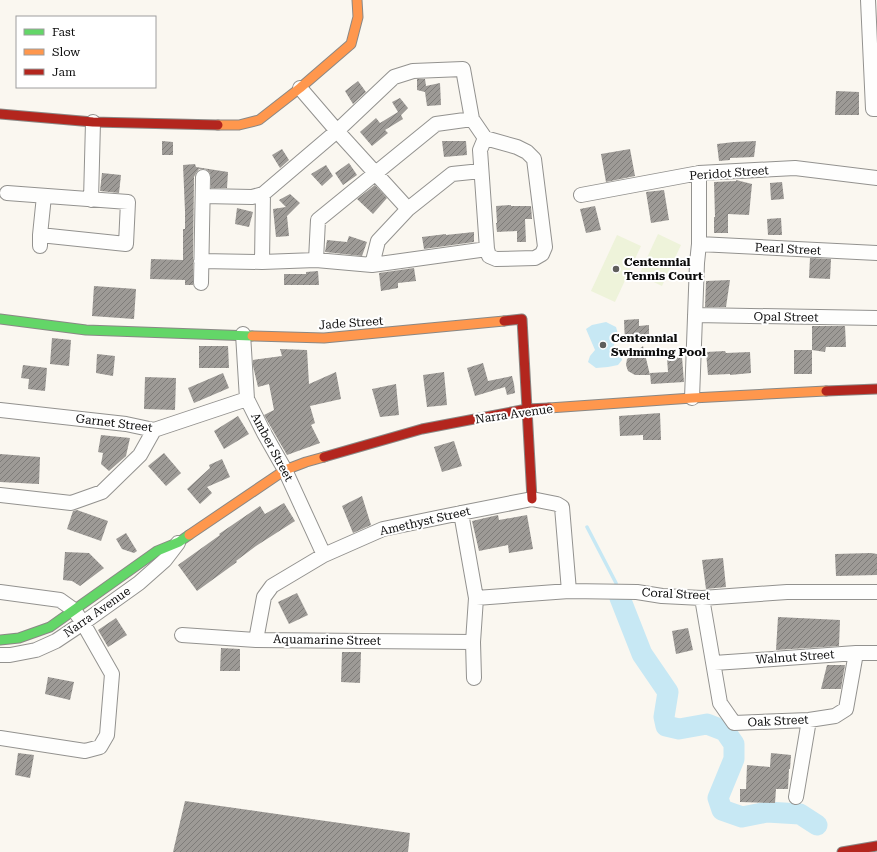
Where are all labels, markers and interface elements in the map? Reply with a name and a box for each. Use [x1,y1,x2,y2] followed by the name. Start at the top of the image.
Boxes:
[16,16,156,88] legend
[52,25,76,39] text: Fast
[52,45,80,59] text: Slow
[52,65,76,79] text: Jam
[689,163,770,183] street label: Peridot Street
[754,240,822,258] street label: Pearl Street
[624,255,703,283] place label: Centennial Tennis Court
[611,264,621,274] marker: Centennial Tennis Court
[753,309,819,325] street label: Opal Street
[318,314,384,332] street label: Jade Street
[611,331,706,359] place label: Centennial Swimming Pool
[598,340,608,350] marker: Centennial Swimming Pool
[474,402,554,426] street label: Narra Avenue
[248,410,296,484] street label: Amber Street
[75,411,154,435] street label: Garnet Street
[378,504,472,538] street label: Amethyst Street
[61,584,133,640] street label: Narra Avenue
[641,585,711,603] street label: Coral Street
[273,632,382,648] street label: Aquamarine Street
[755,647,835,667] street label: Walnut Street
[747,712,809,730] street label: Oak Street

